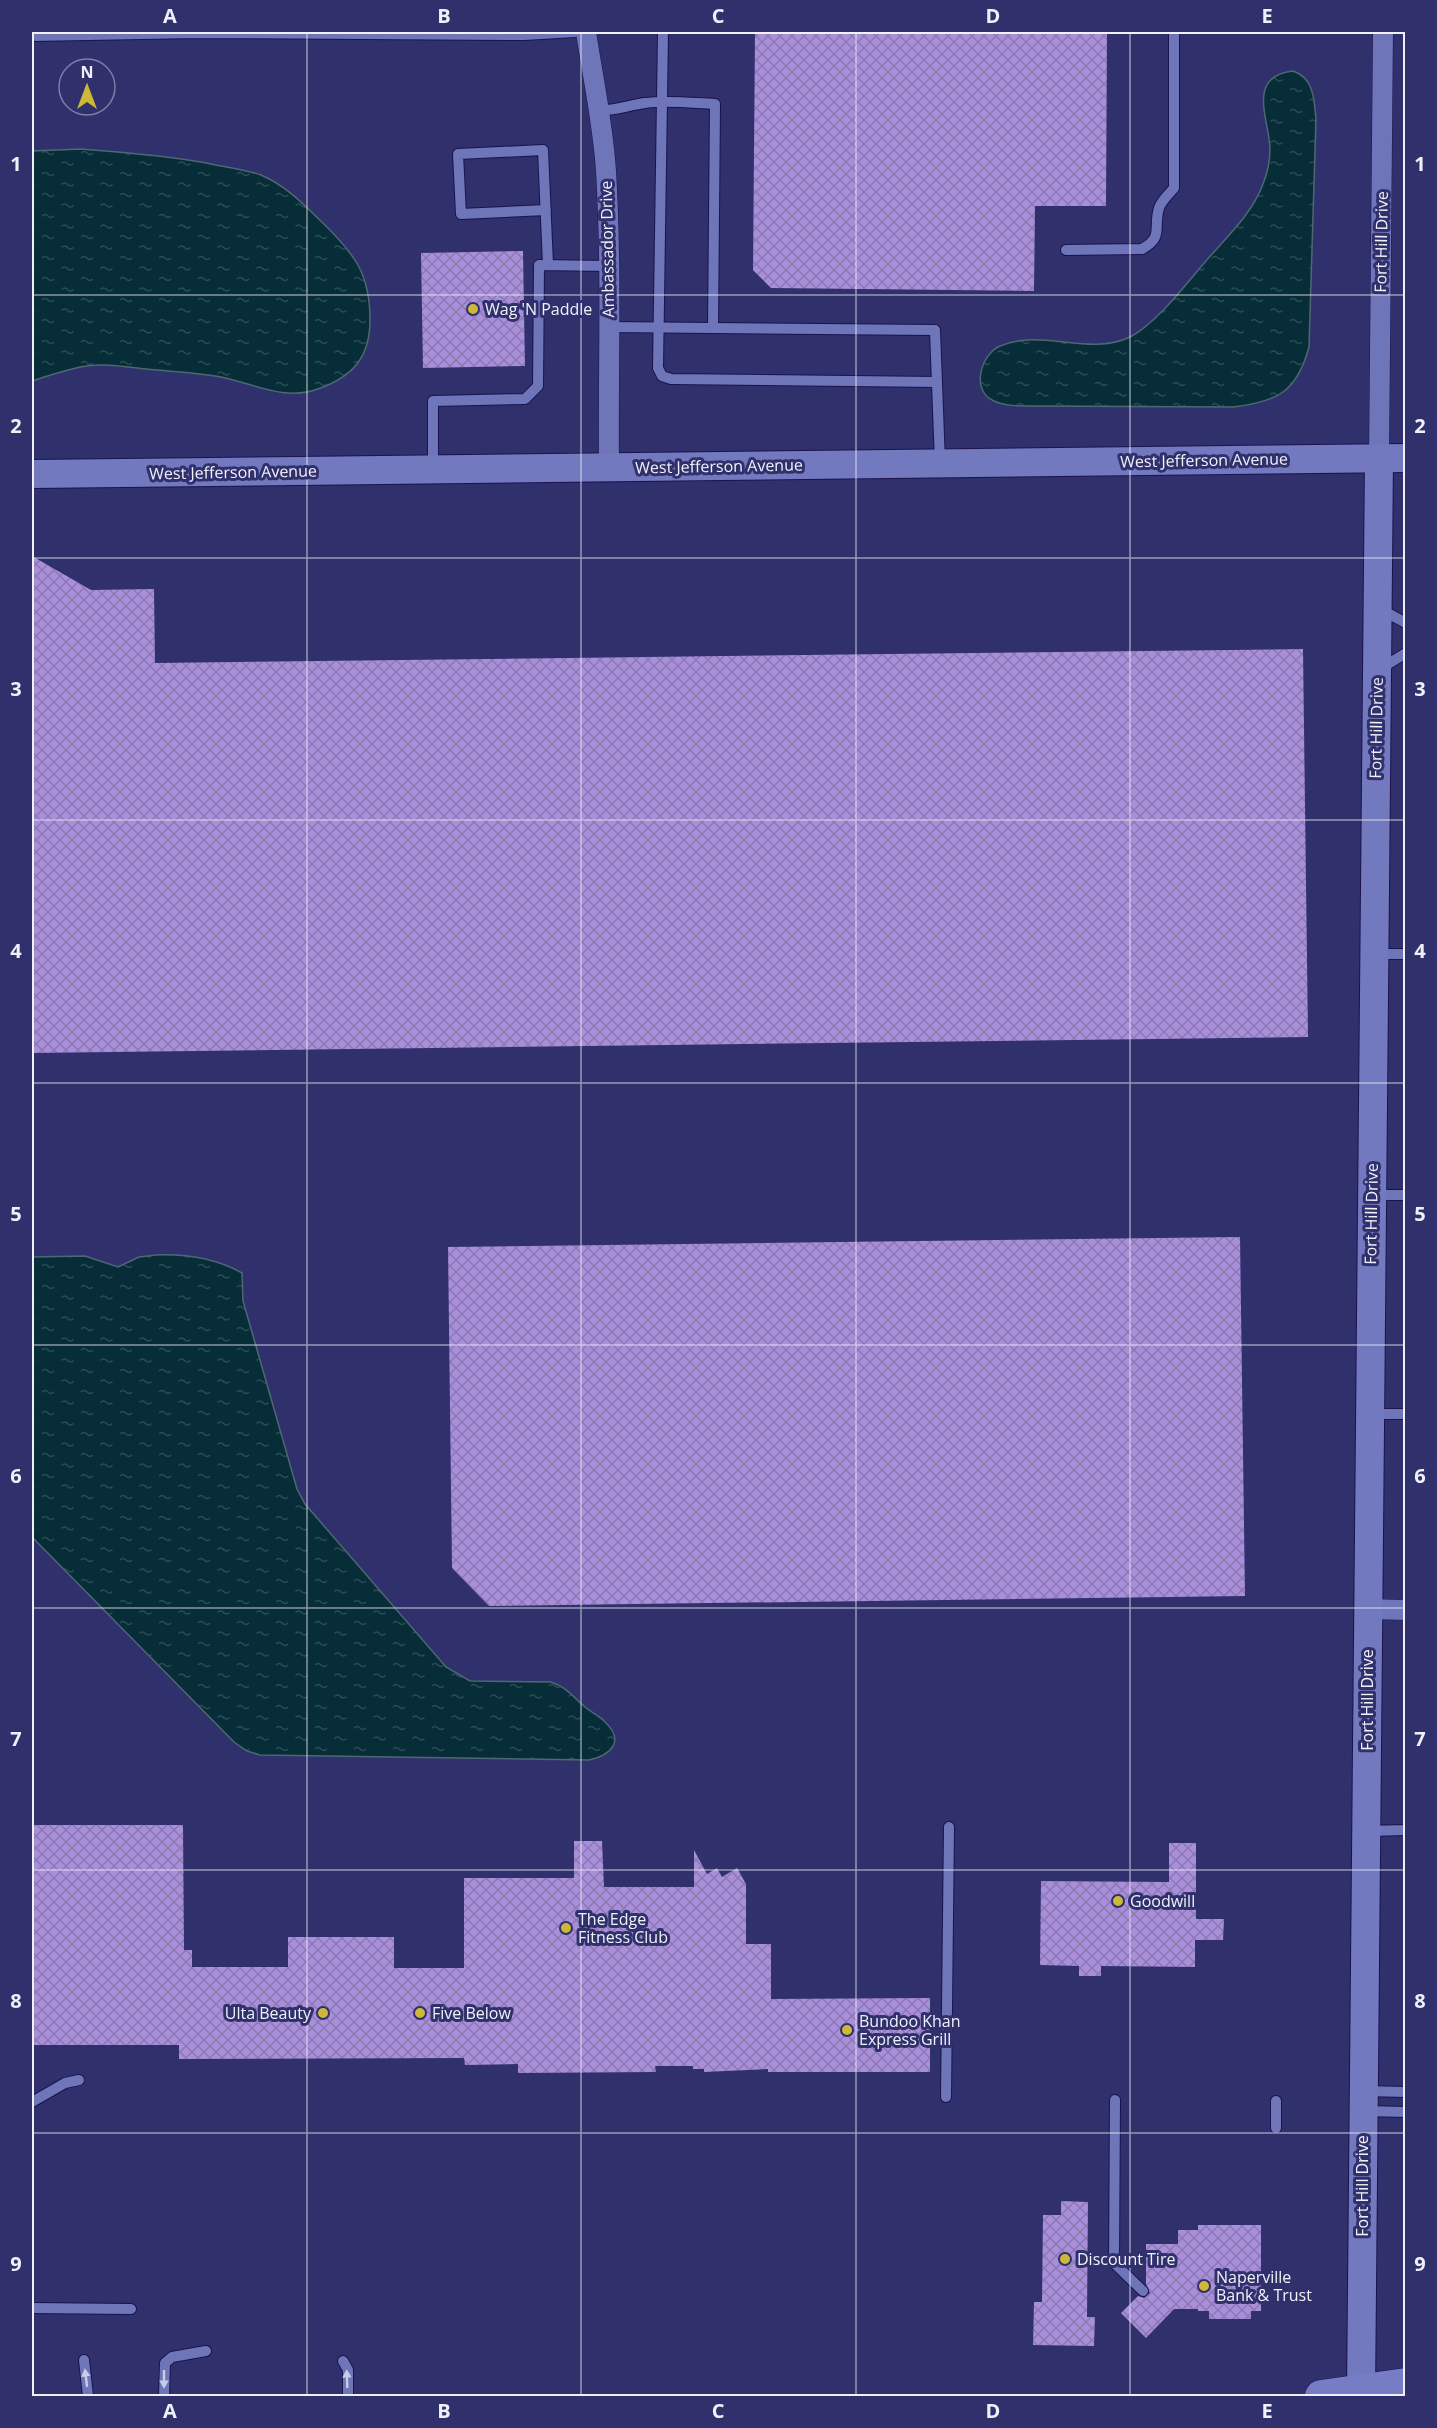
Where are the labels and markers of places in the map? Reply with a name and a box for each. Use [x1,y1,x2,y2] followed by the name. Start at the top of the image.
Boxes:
[485,298,592,320] place label: Wag 'N Paddle
[466,302,480,316] marker: Wag 'N Paddle
[1130,1890,1195,1912] place label: Goodwill
[1111,1894,1125,1908] marker: Goodwill
[578,1908,668,1948] place label: The Edge Fitness Club
[559,1921,573,1935] marker: The Edge Fitness Club
[225,2002,312,2024] place label: Ulta Beauty
[432,2002,511,2024] place label: Five Below
[316,2006,330,2020] marker: Ulta Beauty
[413,2006,427,2020] marker: Five Below
[859,2010,960,2050] place label: Bundoo Khan Express Grill
[840,2023,854,2037] marker: Bundoo Khan Express Grill
[1077,2248,1175,2270] place label: Discount Tire
[1058,2252,1072,2266] marker: Discount Tire
[1216,2266,1312,2306] place label: Naperville Bank & Trust
[1197,2279,1211,2293] marker: Naperville Bank & Trust

